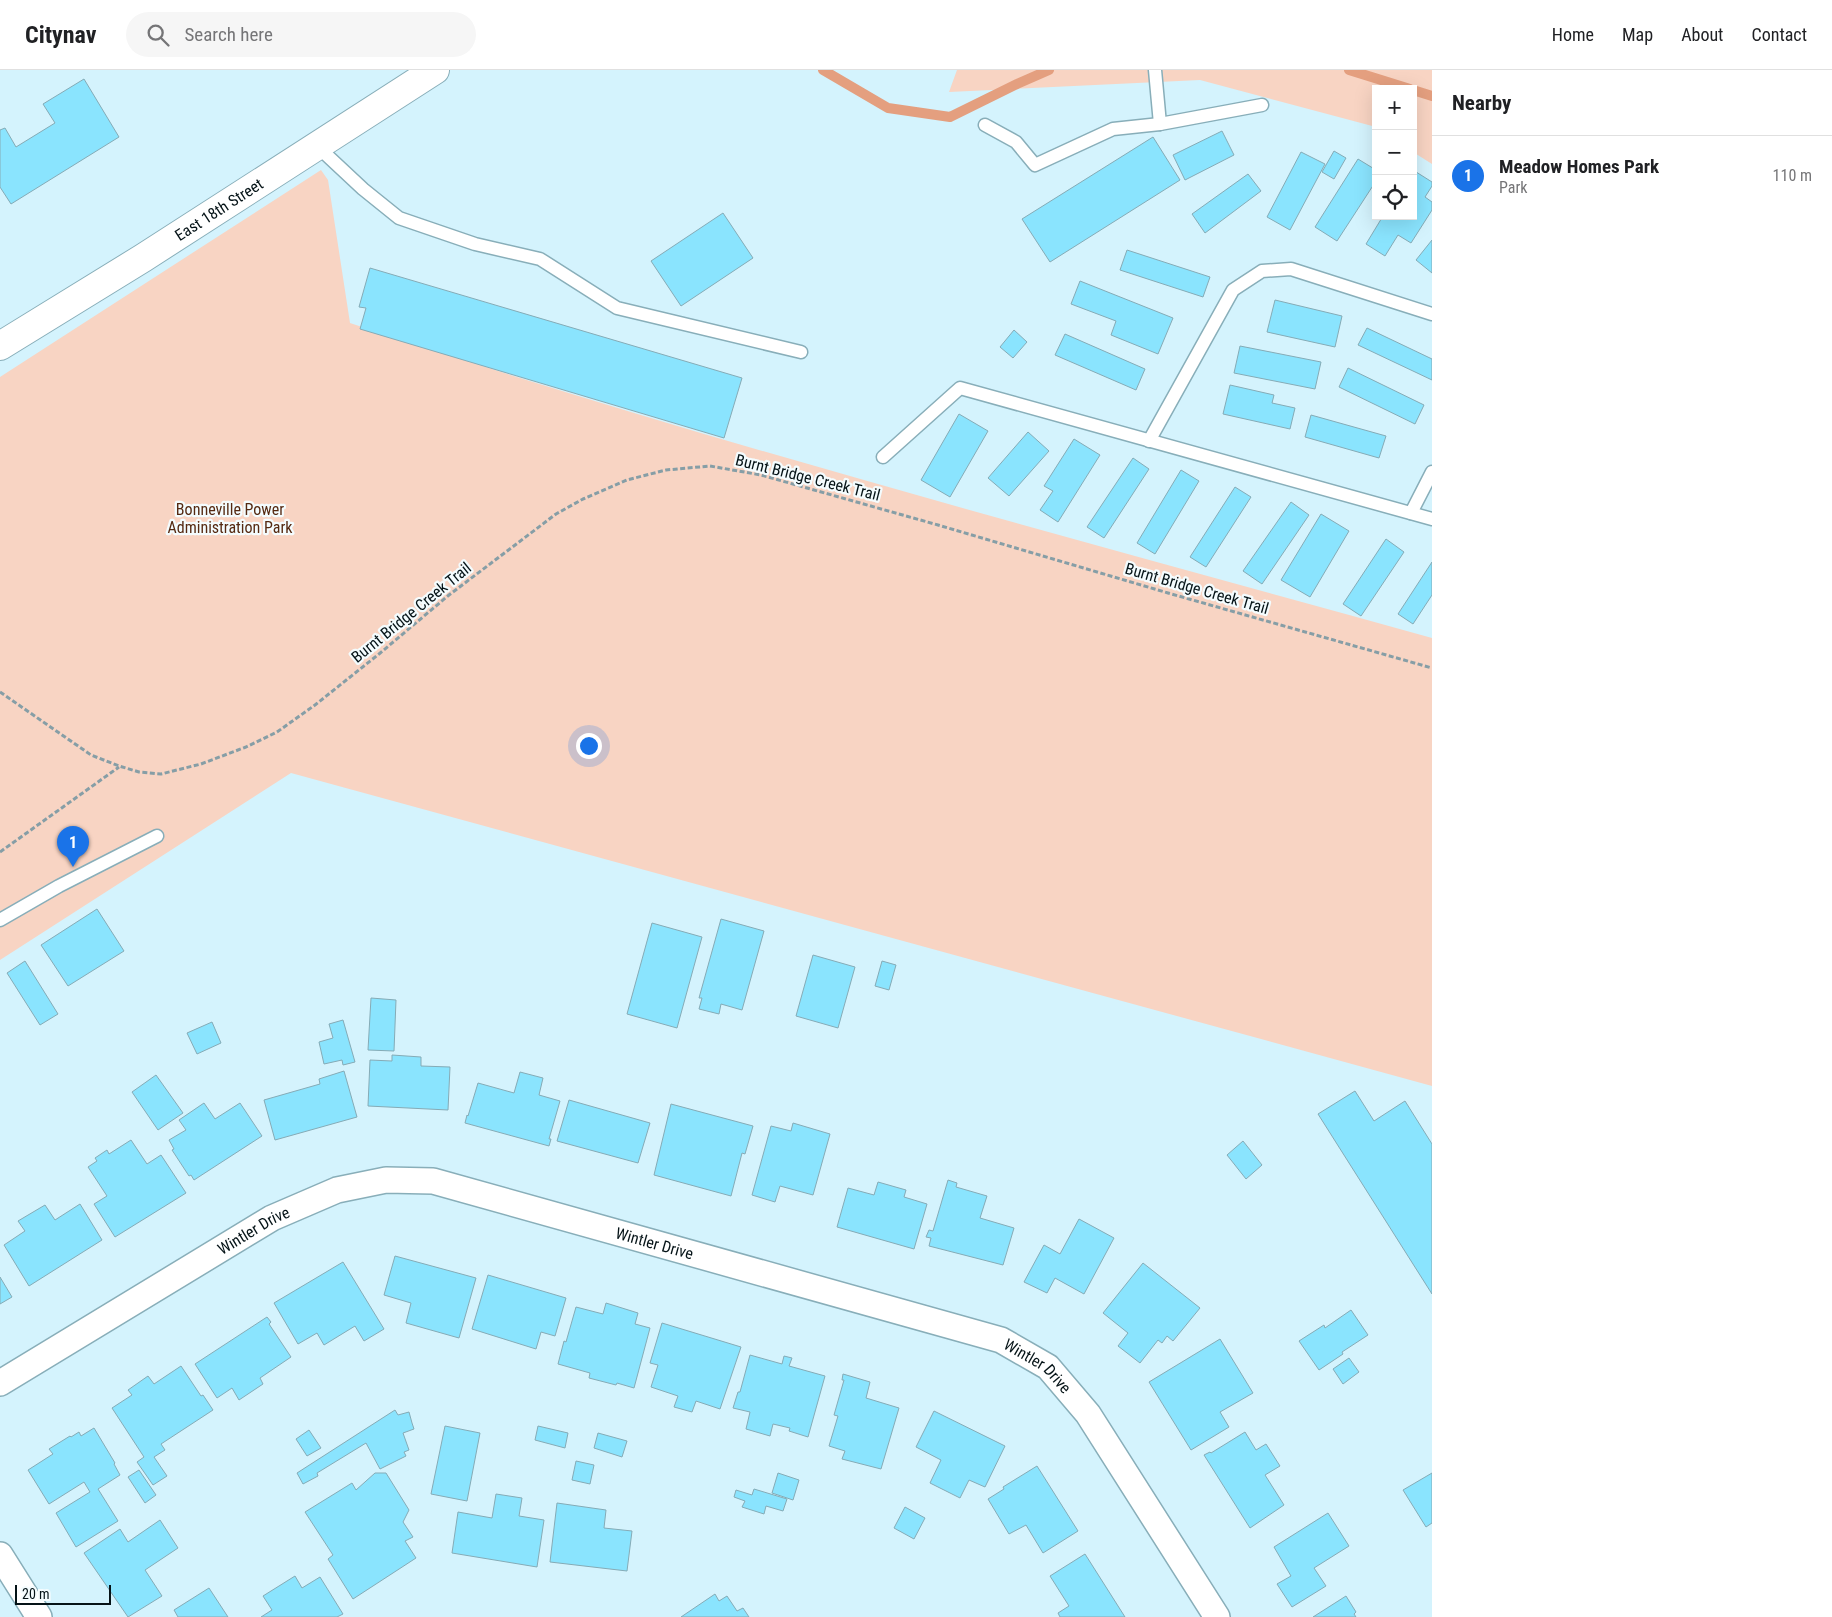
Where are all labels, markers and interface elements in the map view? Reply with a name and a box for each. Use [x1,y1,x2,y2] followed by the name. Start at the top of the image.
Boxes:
[126,12,476,57] search box
[25,21,96,49] text: Citynav
[144,21,172,49] icon: search
[184,23,273,46] text: Search here
[1552,24,1594,45] text: Home
[1622,24,1653,45] text: Map
[1681,24,1723,45] text: About
[1751,24,1807,45] text: Contact
[1372,85,1417,220] map controls
[1372,85,1417,130] button: +
[1452,91,1511,115] text: Nearby
[1372,130,1417,175] button: −
[1499,155,1659,178] text: Meadow Homes Park
[1464,166,1472,185] text: 1
[1773,166,1812,185] text: 110 m
[172,174,267,245] street label: East 18th Street
[1372,175,1417,220] button: locate
[1499,178,1528,197] text: Park
[734,450,882,505] street label: Burnt Bridge Creek Trail
[168,500,293,537] park label: Bonneville Power Administration Park
[348,558,475,666] street label: Burnt Bridge Creek Trail
[1123,559,1271,618] street label: Burnt Bridge Creek Trail
[576,733,602,759] your location
[57,826,89,867] pin: 1
[214,1203,292,1259] street label: Wintler Drive
[613,1224,696,1263] street label: Wintler Drive
[1001,1335,1075,1397] street label: Wintler Drive
[15,1582,111,1605] scale bar
[22,1586,50,1602] text: 20 m

